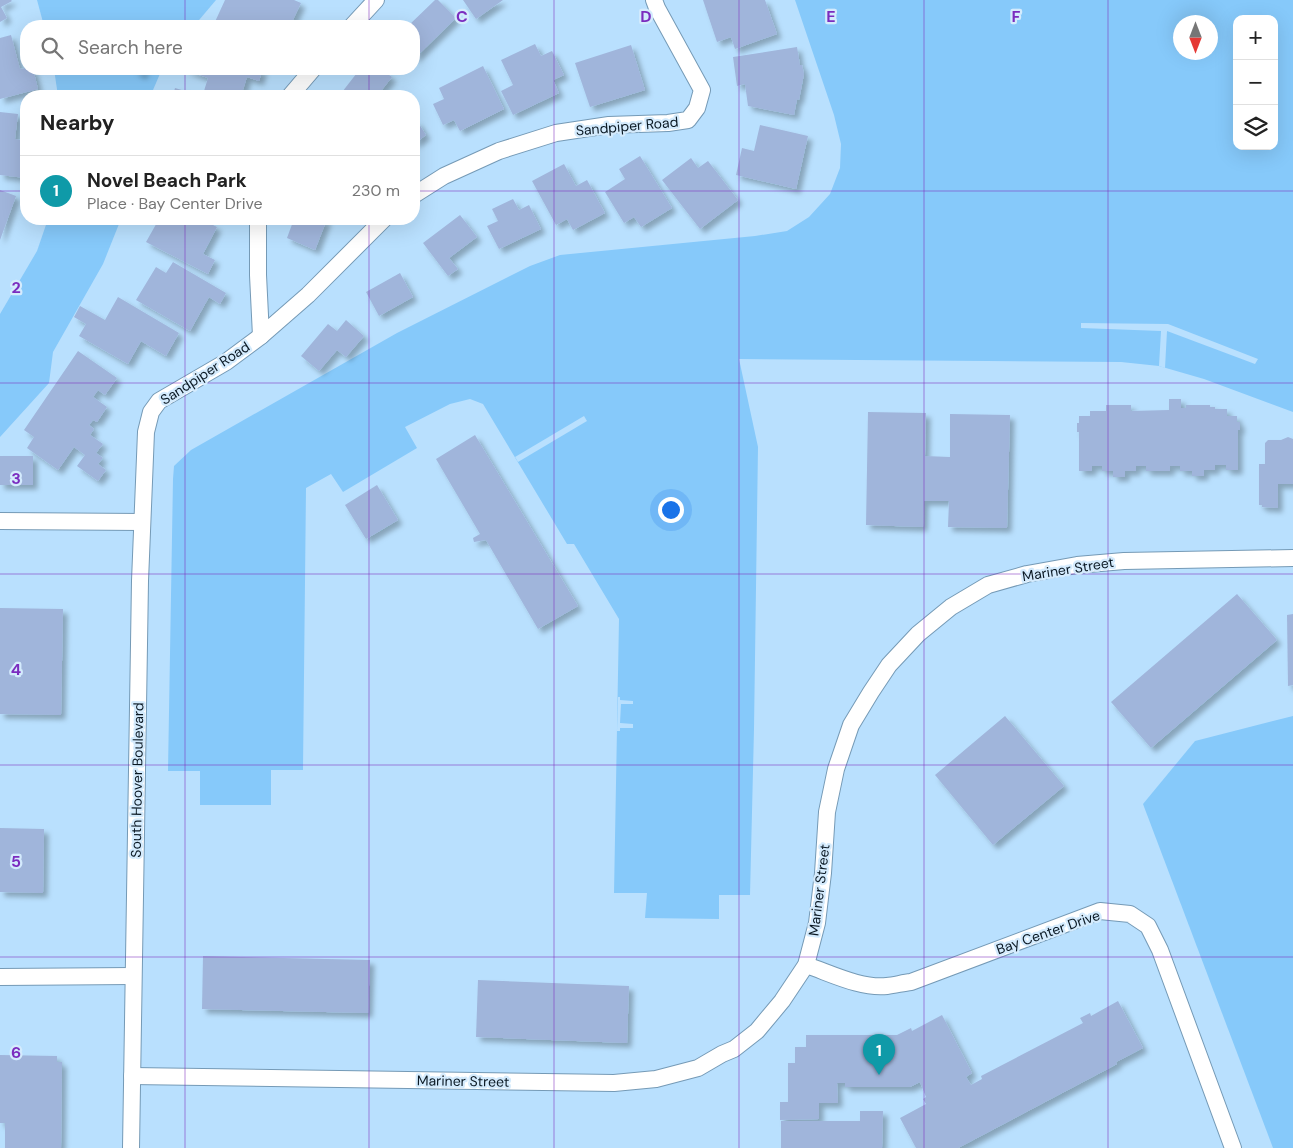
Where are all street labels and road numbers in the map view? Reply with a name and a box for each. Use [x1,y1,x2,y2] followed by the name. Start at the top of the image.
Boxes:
[575,113,679,139] street label: Sandpiper Road
[157,337,253,409] street label: Sandpiper Road
[1021,553,1115,585] street label: Mariner Street
[127,702,147,858] street label: South Hoover Boulevard
[804,843,834,937] street label: Mariner Street
[994,906,1102,958] street label: Bay Center Drive
[417,1071,509,1091] street label: Mariner Street

